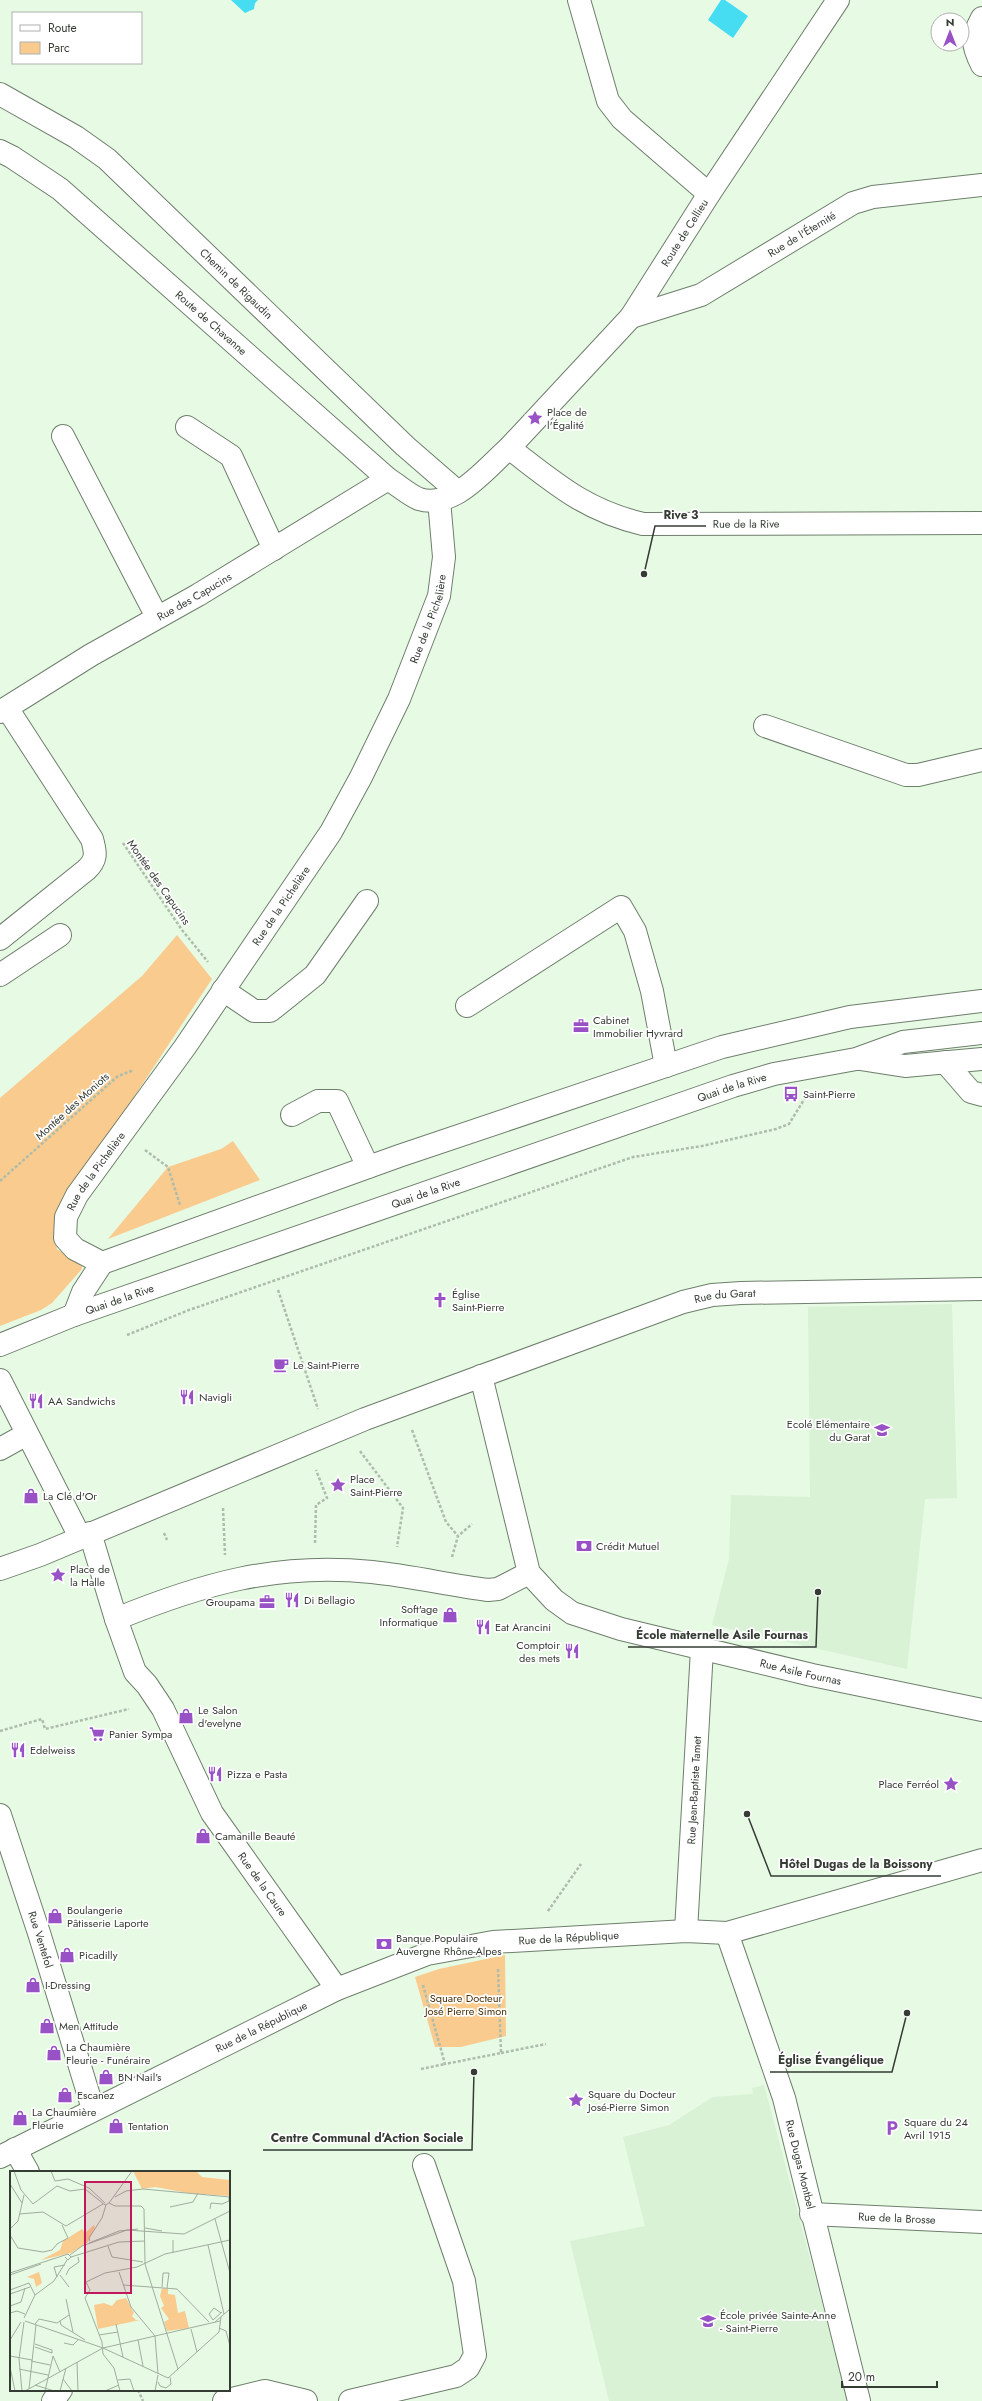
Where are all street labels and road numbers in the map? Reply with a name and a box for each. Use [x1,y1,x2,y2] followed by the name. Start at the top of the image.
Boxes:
[657,196,712,270] street label: Route de Cellieu
[765,207,839,261] street label: Rue de l'Éternité
[196,245,277,323] street label: Chemin de Rigaudin
[172,287,251,359] street label: Route de Chavanne
[713,516,780,532] street label: Rue de la Rive
[154,568,235,624] street label: Rue des Capucins
[406,573,450,666] street label: Rue de la Pichelière
[124,836,195,928] street label: Montée des Capucins
[248,862,314,949] street label: Rue de la Pichelière
[32,1068,113,1143] street label: Montée des Moniots
[695,1069,769,1106] street label: Quai de la Rive
[62,1128,129,1213] street label: Rue de la Pichelière
[389,1173,462,1212] street label: Quai de la Rive
[83,1280,156,1319] street label: Quai de la Rive
[692,1285,756,1307] street label: Rue du Garat
[758,1655,843,1689] street label: Rue Asile Fournas
[683,1735,705,1845] street label: Rue Jean-Baptiste Tamet
[234,1849,291,1920] street label: Rue de la Caure
[24,1909,57,1970] street label: Rue Ventefol
[518,1927,620,1949] street label: Rue de la République
[213,1997,310,2056] street label: Rue de la République
[782,2118,819,2211] street label: Rue Dugas Montbel
[858,2208,936,2228] street label: Rue de la Brosse

